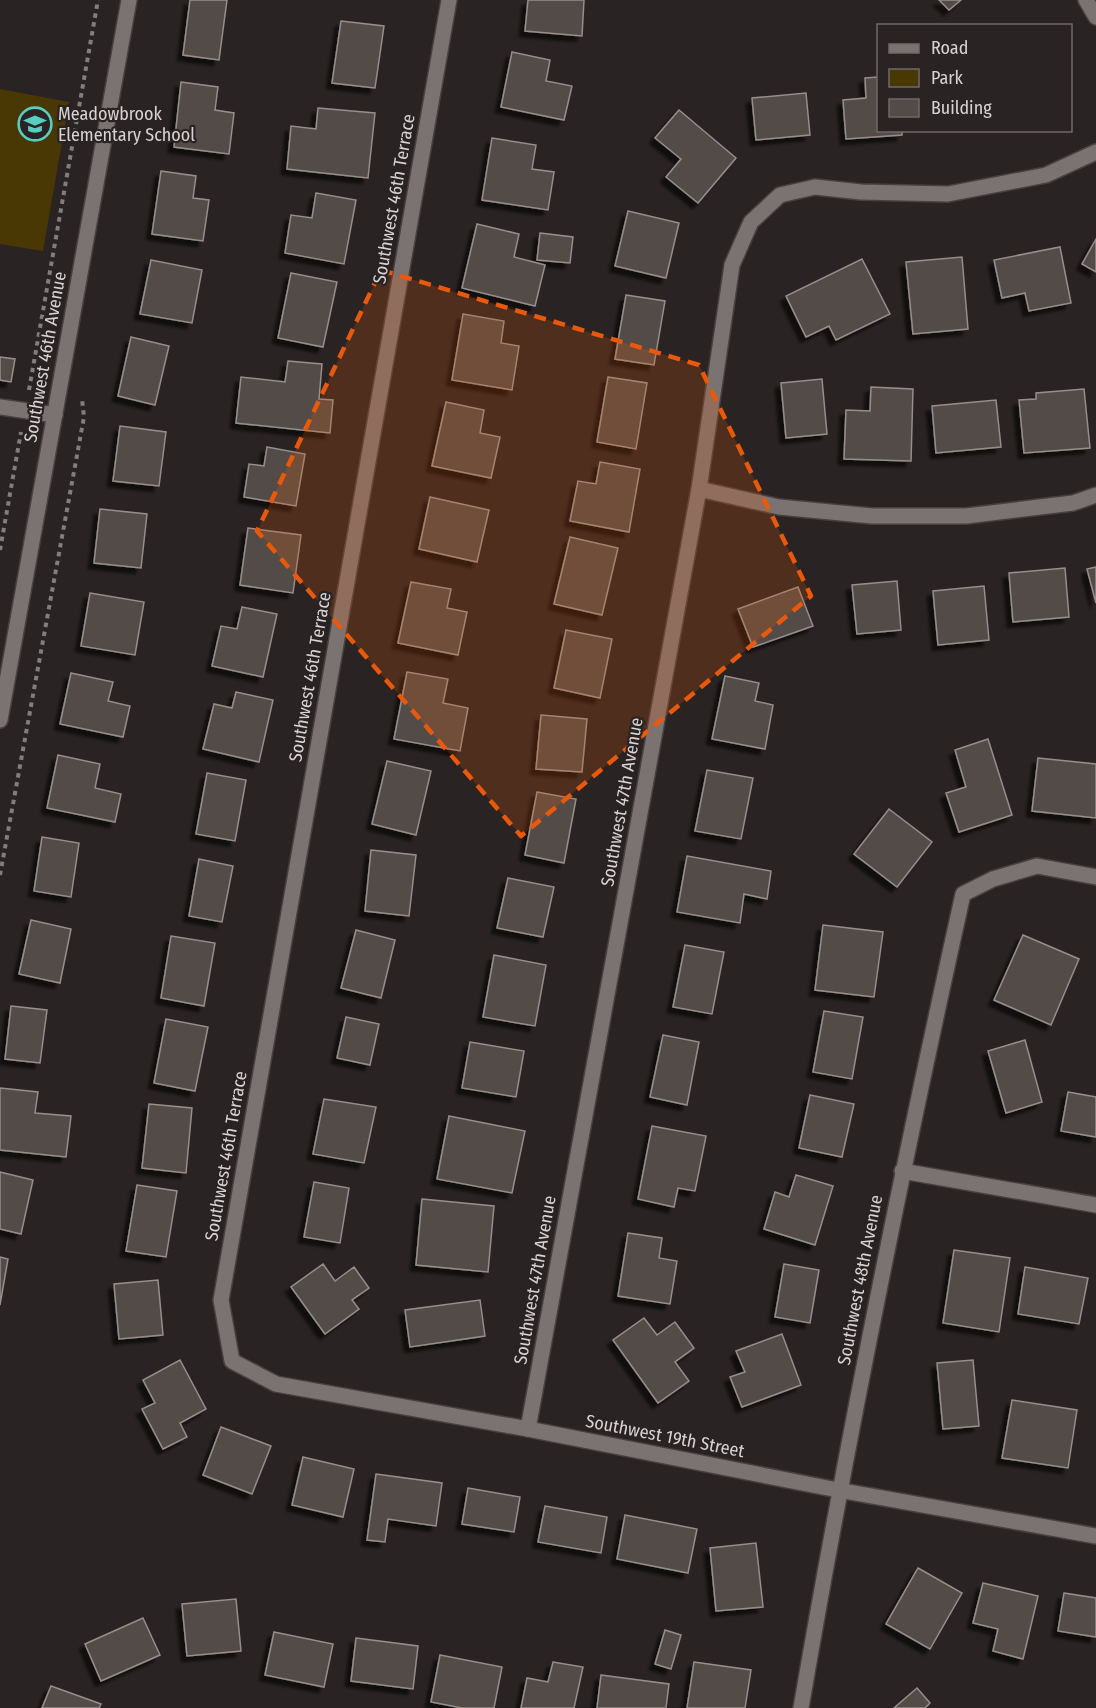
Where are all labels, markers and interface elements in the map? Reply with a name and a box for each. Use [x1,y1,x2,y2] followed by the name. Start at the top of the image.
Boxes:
[877,24,1072,132] legend
[931,37,968,59] text: Road
[931,67,964,89] text: Park
[931,97,992,119] text: Building
[58,103,195,146] place label: Meadowbrook Elementary School
[17,106,53,142] school or university icon: Meadowbrook Elementary School
[368,112,420,286] street label: Southwest 46th Terrace
[19,270,71,444] street label: Southwest 46th Avenue
[284,590,336,764] street label: Southwest 46th Terrace
[596,716,648,888] street label: Southwest 47th Avenue
[200,1069,252,1243] street label: Southwest 46th Terrace
[833,1193,887,1367] street label: Southwest 48th Avenue
[509,1194,561,1366] street label: Southwest 47th Avenue
[584,1410,746,1462] street label: Southwest 19th Street

